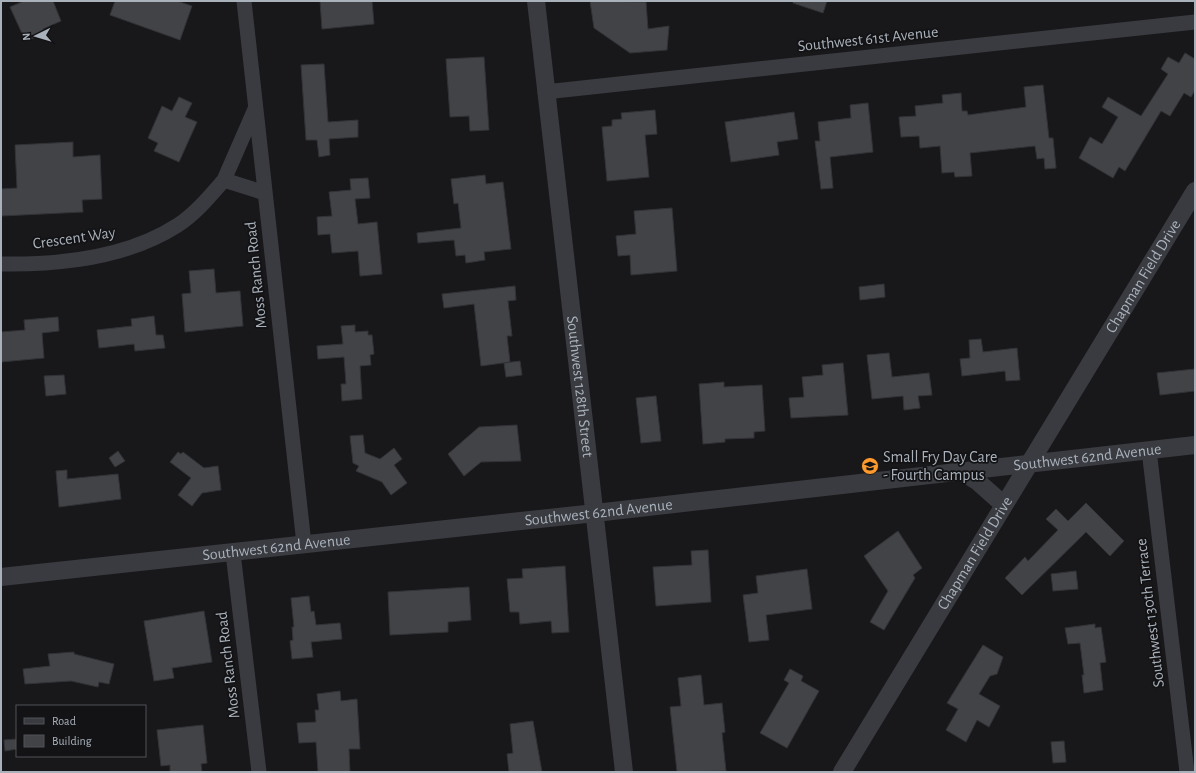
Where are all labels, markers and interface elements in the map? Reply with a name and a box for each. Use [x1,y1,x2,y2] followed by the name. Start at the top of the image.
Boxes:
[16,16,56,56] north arrow
[797,24,939,54] street label: Southwest 61st Avenue
[21,33,32,41] text: N
[1103,217,1184,336] street label: Chapman Field Drive
[242,221,270,329] street label: Moss Ranch Road
[32,224,117,253] street label: Crescent Way
[564,315,596,458] street label: Southwest 128th Street
[1013,441,1162,474] street label: Southwest 62nd Avenue
[883,449,997,483] place label: Small Fry Day Care - Fourth Campus
[860,456,880,476] school or university icon: Small Fry Day Care - Fourth Campus
[934,494,1015,613] street label: Chapman Field Drive
[524,496,673,529] street label: Southwest 62nd Avenue
[202,531,351,563] street label: Southwest 62nd Avenue
[1133,538,1167,688] street label: Southwest 130th Terrace
[214,611,242,719] street label: Moss Ranch Road
[16,705,146,757] legend
[52,715,76,727] text: Road
[52,735,92,747] text: Building

